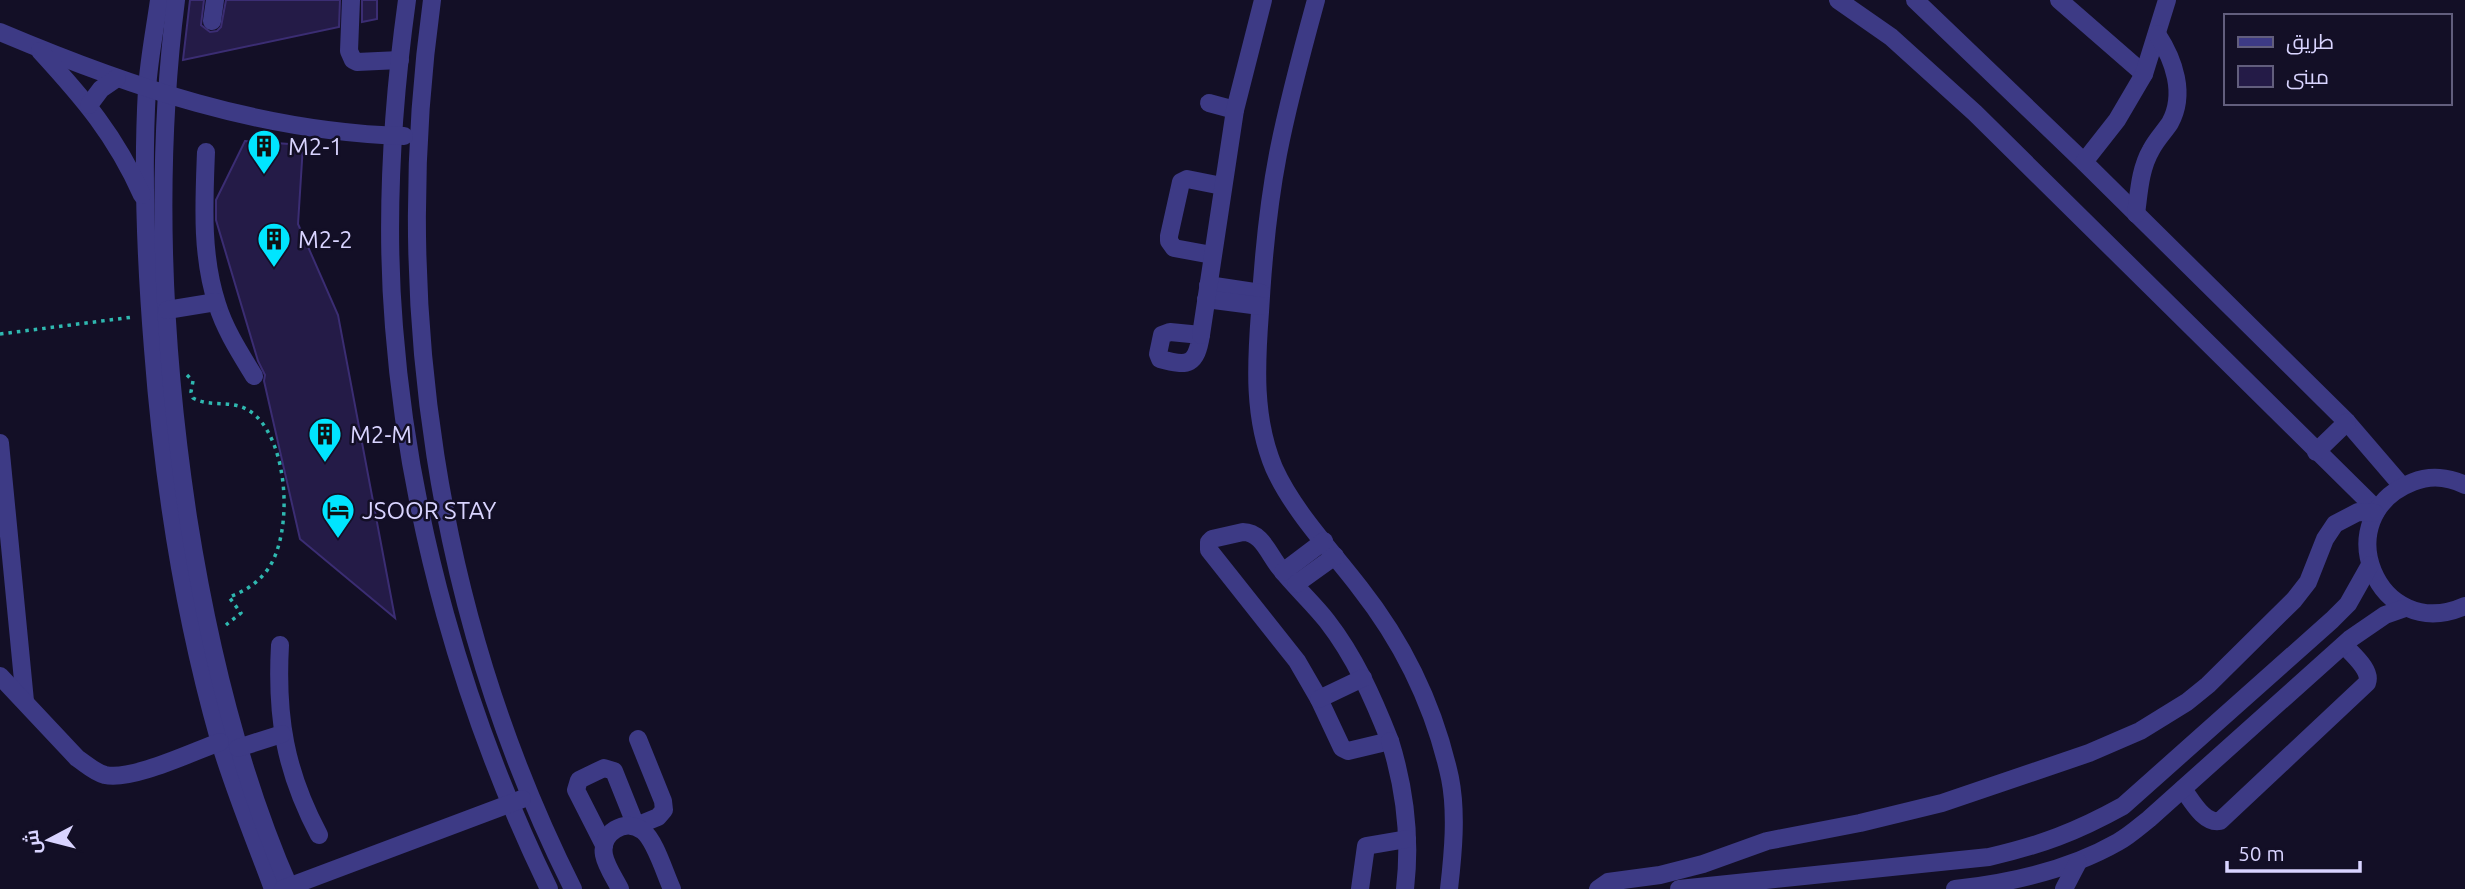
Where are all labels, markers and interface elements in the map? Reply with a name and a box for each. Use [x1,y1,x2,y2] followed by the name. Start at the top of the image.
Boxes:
[2224,14,2451,105] legend
[2286,29,2334,55] text: طريق
[2286,64,2329,90] text: مبنى
[245,127,283,176] building icon: M2-1
[288,133,343,160] place label: M2-1
[255,220,293,269] building icon: M2-2
[298,226,353,253] place label: M2-2
[306,415,344,464] building icon: M2-M
[350,421,412,448] place label: M2-M
[319,491,357,540] hotel icon: JSOOR STAY
[362,497,497,524] place label: JSOOR STAY
[14,805,84,875] north arrow
[20,829,46,856] text: ش
[2227,830,2360,874] scale bar
[2238,841,2285,865] text: 50 m

